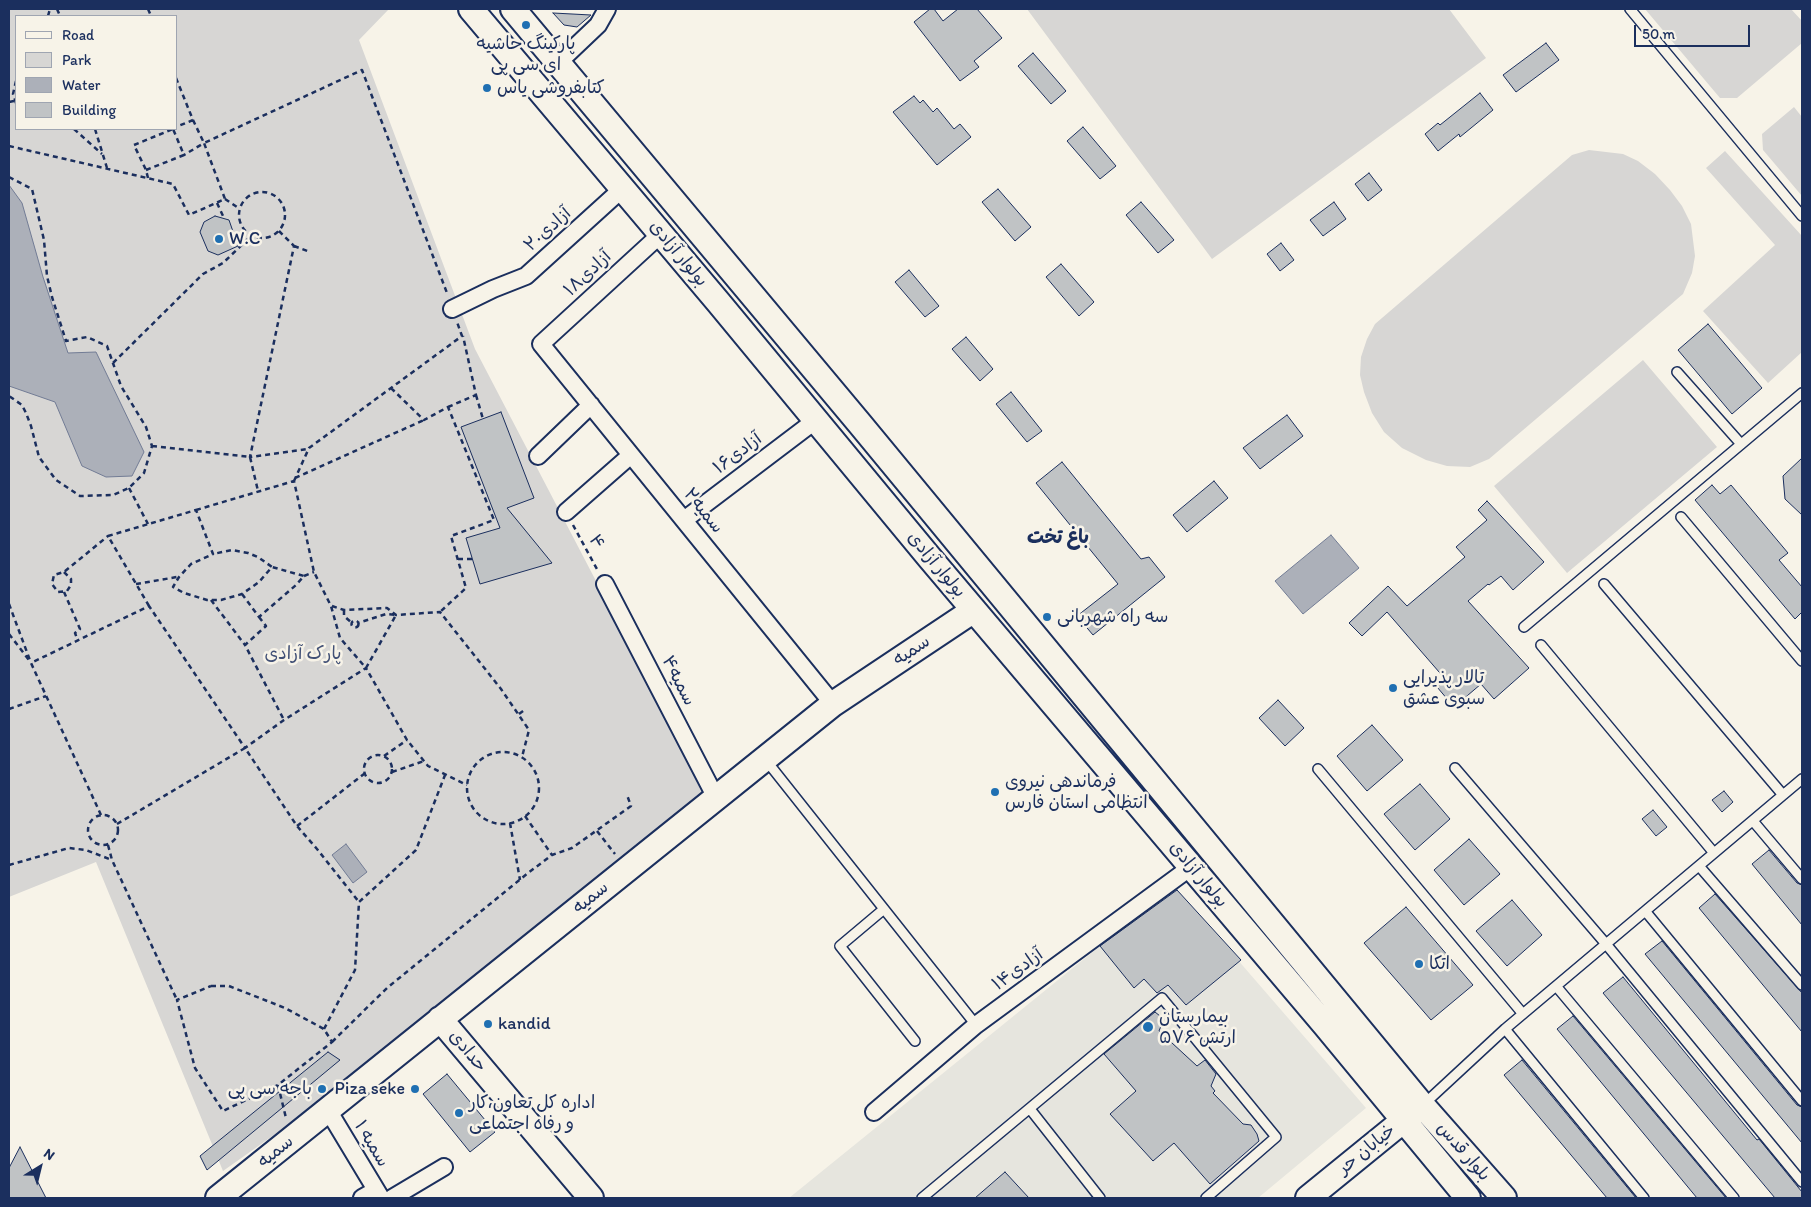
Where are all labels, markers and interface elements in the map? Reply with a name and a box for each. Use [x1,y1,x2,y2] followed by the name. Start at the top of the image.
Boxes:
[15,15,178,130] legend
[1636,15,1752,47] scale bar
[520,19,532,31] marker: پارکینگ حاشیه ای سی پی
[1642,25,1675,43] text: 50 m
[62,26,94,44] text: Road
[476,33,576,76] place label: پارکینگ حاشیه ای سی پی
[62,51,92,69] text: Park
[62,76,100,94] text: Water
[497,77,605,99] place label: کتابفروشی یاس
[481,82,493,94] marker: کتابفروشی یاس
[62,101,116,119] text: Building
[520,203,576,257] street label: آزادی۲۰
[644,216,712,292] street label: بولوار آزادی
[229,228,260,250] place label: W.C
[213,233,225,245] marker: W.C
[560,247,616,301] street label: آزادی۱۸
[709,429,767,479] street label: آزادی۱۶
[678,484,728,538] street label: ۲سمیه
[902,527,970,603] street label: بولوار آزادی
[1027,527,1089,549] district label: باغ تخت
[583,531,609,553] street label: ۴
[1057,606,1168,628] place label: سه راه شهربانی
[1041,611,1053,623] marker: سه راه شهربانی
[889,631,935,671] street label: سمیه
[264,643,342,665] park label: پارک آزادی
[656,652,700,710] street label: سمیه۴
[1403,667,1485,710] place label: تالار پذیرایی سبوی عشق
[1387,682,1399,694] marker: تالار پذیرایی سبوی عشق
[1005,771,1148,814] place label: فرماندهی نیروی انتظامی استان فارس
[989,786,1001,798] marker: فرماندهی نیروی انتظامی استان فارس
[1164,837,1232,913] street label: بولوار آزادی
[569,877,613,919] street label: سمیه
[988,944,1048,996] street label: آزادی۱۴
[1429,953,1450,975] place label: اتکا
[1413,958,1425,970] marker: اتکا
[1159,1006,1236,1048] place label: بیمارستان ۵۷۶ ارتش
[498,1013,551,1035] place label: kandid
[482,1018,494,1030] marker: kandid
[1141,1020,1155,1034] marker: بیمارستان ۵۷۶ ارتش
[444,1026,490,1076] street label: حدادی
[228,1078,312,1100] place label: باجه سی پی
[335,1078,405,1100] place label: Piza seke
[316,1083,328,1095] marker: باجه سی پی
[409,1083,421,1095] marker: Piza seke
[469,1092,595,1134] place label: اداره کل تعاون،کار و رفاه اجتماعی
[453,1107,465,1119] marker: اداره کل تعاون،کار و رفاه اجتماعی
[349,1117,393,1171] street label: ۱ سمیه
[1431,1118,1495,1186] street label: بلوار قدس
[1334,1120,1400,1180] street label: خیابان حر
[254,1131,298,1173] street label: سمیه
[15,1142,65,1192] north arrow
[40,1145,58,1164] text: N

